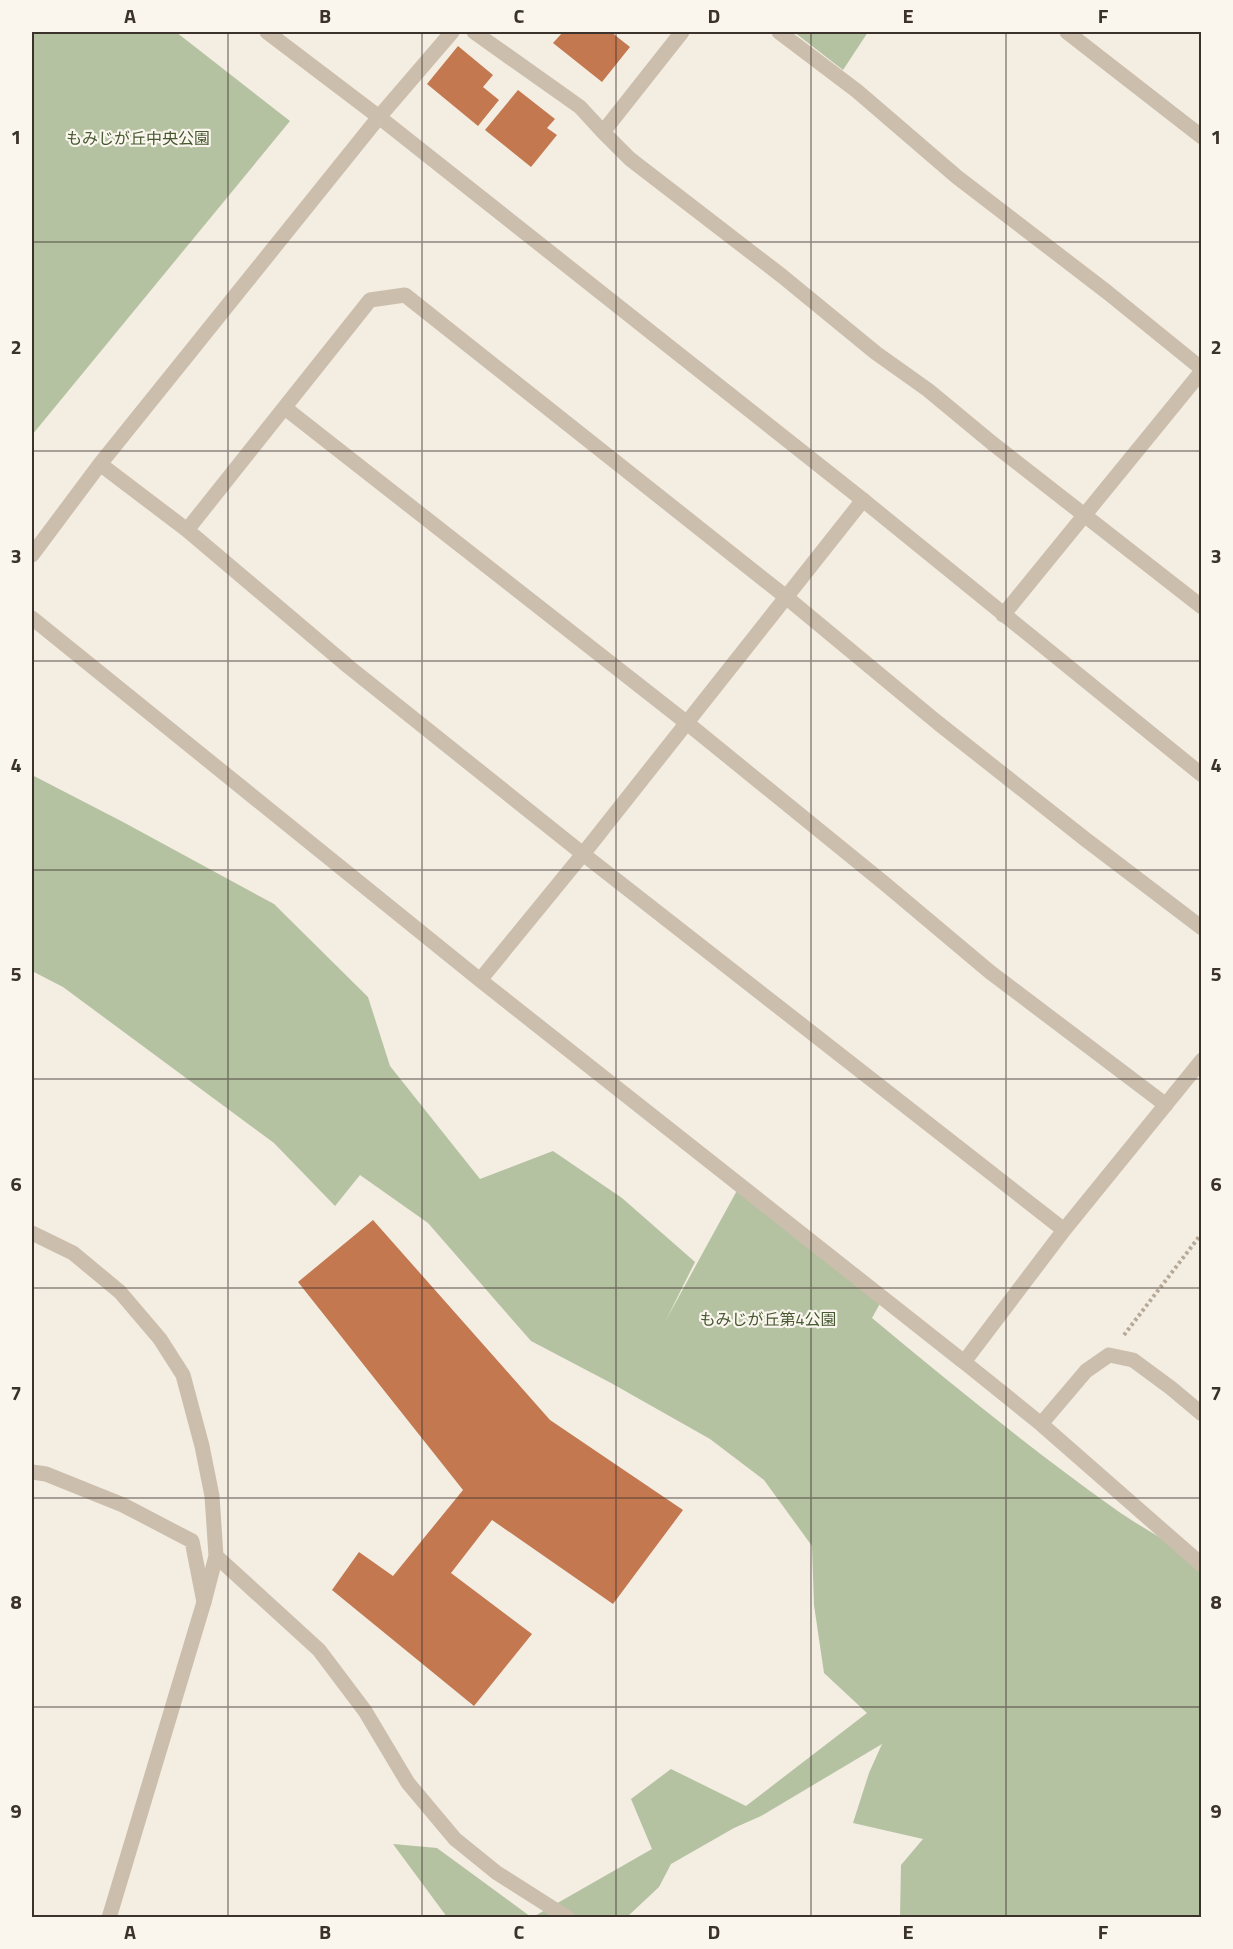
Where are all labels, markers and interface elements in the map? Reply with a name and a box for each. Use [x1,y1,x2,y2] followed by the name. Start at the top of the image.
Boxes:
[124,0,136,31] text: A
[319,0,331,31] text: B
[514,0,525,31] text: C
[708,0,720,31] text: D
[902,0,914,31] text: E
[1098,0,1109,31] text: F
[10,121,22,152] text: 1
[1210,121,1222,152] text: 1
[66,126,210,150] park label: もみじが丘中央公園
[10,331,22,362] text: 2
[1210,331,1222,362] text: 2
[10,540,22,571] text: 3
[1210,540,1222,571] text: 3
[10,749,22,780] text: 4
[1210,749,1222,780] text: 4
[10,958,22,989] text: 5
[1210,958,1222,989] text: 5
[10,1168,22,1199] text: 6
[1210,1168,1222,1199] text: 6
[700,1307,836,1331] park label: もみじが丘第4公園
[10,1377,22,1408] text: 7
[1210,1377,1222,1408] text: 7
[10,1586,22,1617] text: 8
[1210,1586,1222,1617] text: 8
[10,1795,22,1826] text: 9
[1210,1795,1222,1826] text: 9
[124,1916,136,1947] text: A
[319,1916,331,1947] text: B
[514,1916,525,1947] text: C
[708,1916,720,1947] text: D
[902,1916,914,1947] text: E
[1098,1916,1109,1947] text: F

